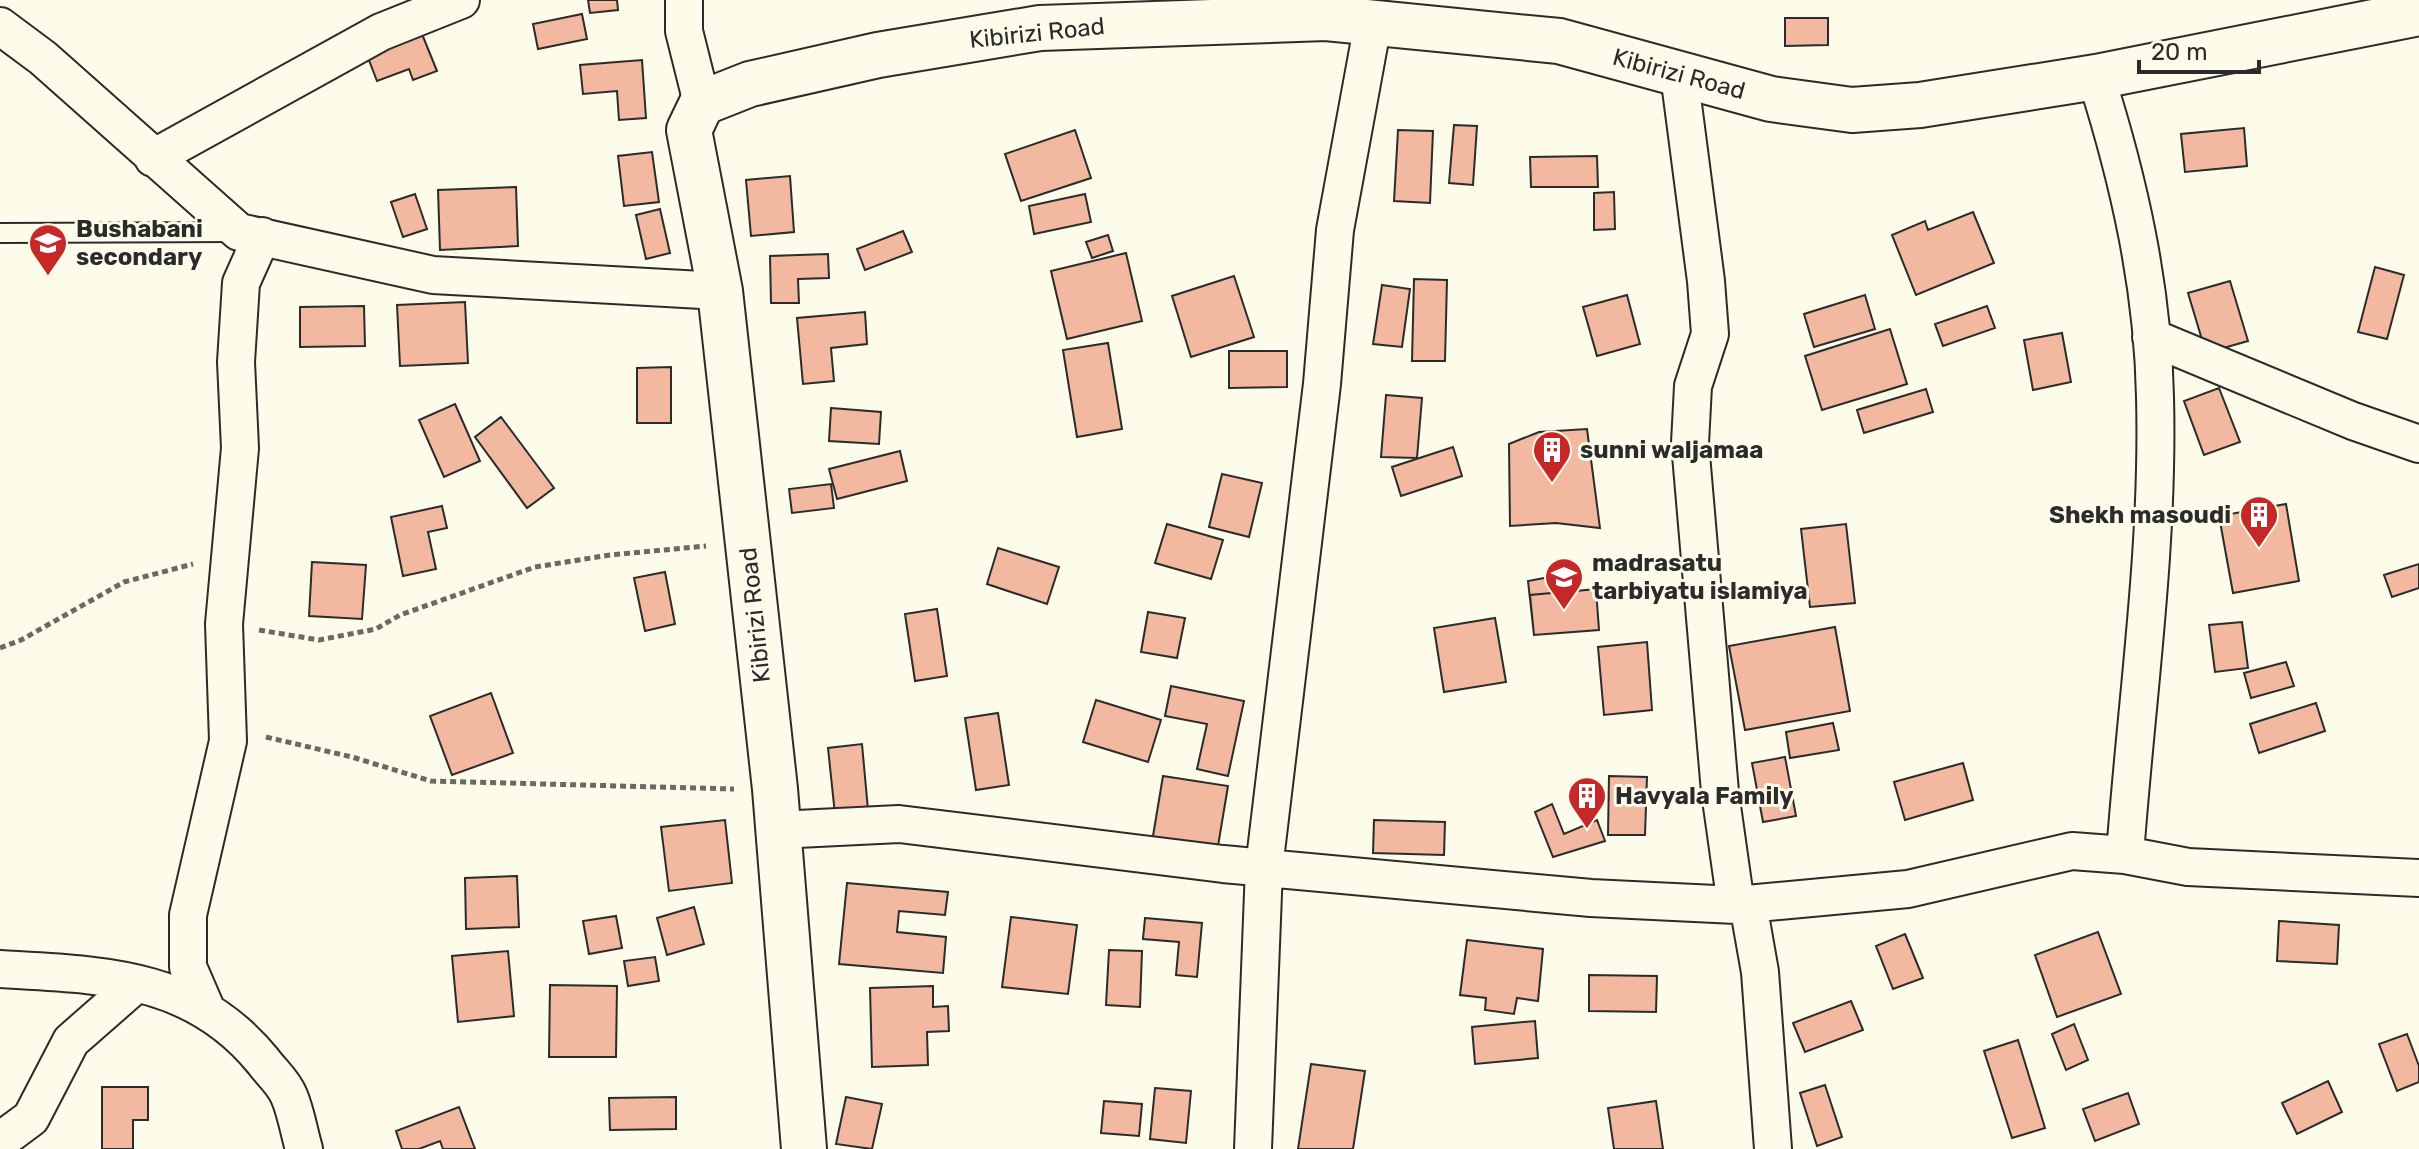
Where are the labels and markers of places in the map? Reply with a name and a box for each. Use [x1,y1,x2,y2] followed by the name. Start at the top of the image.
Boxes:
[76,215,203,271] place label: Bushabani secondary
[27,222,69,277] school or university icon: Bushabani secondary
[1531,429,1573,484] building icon: sunni waljamaa
[1580,436,1763,464] place label: sunni waljamaa
[2238,494,2280,549] building icon: Shekh masoudi
[2049,501,2231,529] place label: Shekh masoudi
[1592,549,1808,605] place label: madrasatu tarbiyatu islamiya
[1543,556,1585,611] school or university icon: madrasatu tarbiyatu islamiya
[1566,775,1608,830] building icon: Havyala Family
[1615,782,1794,810] place label: Havyala Family

